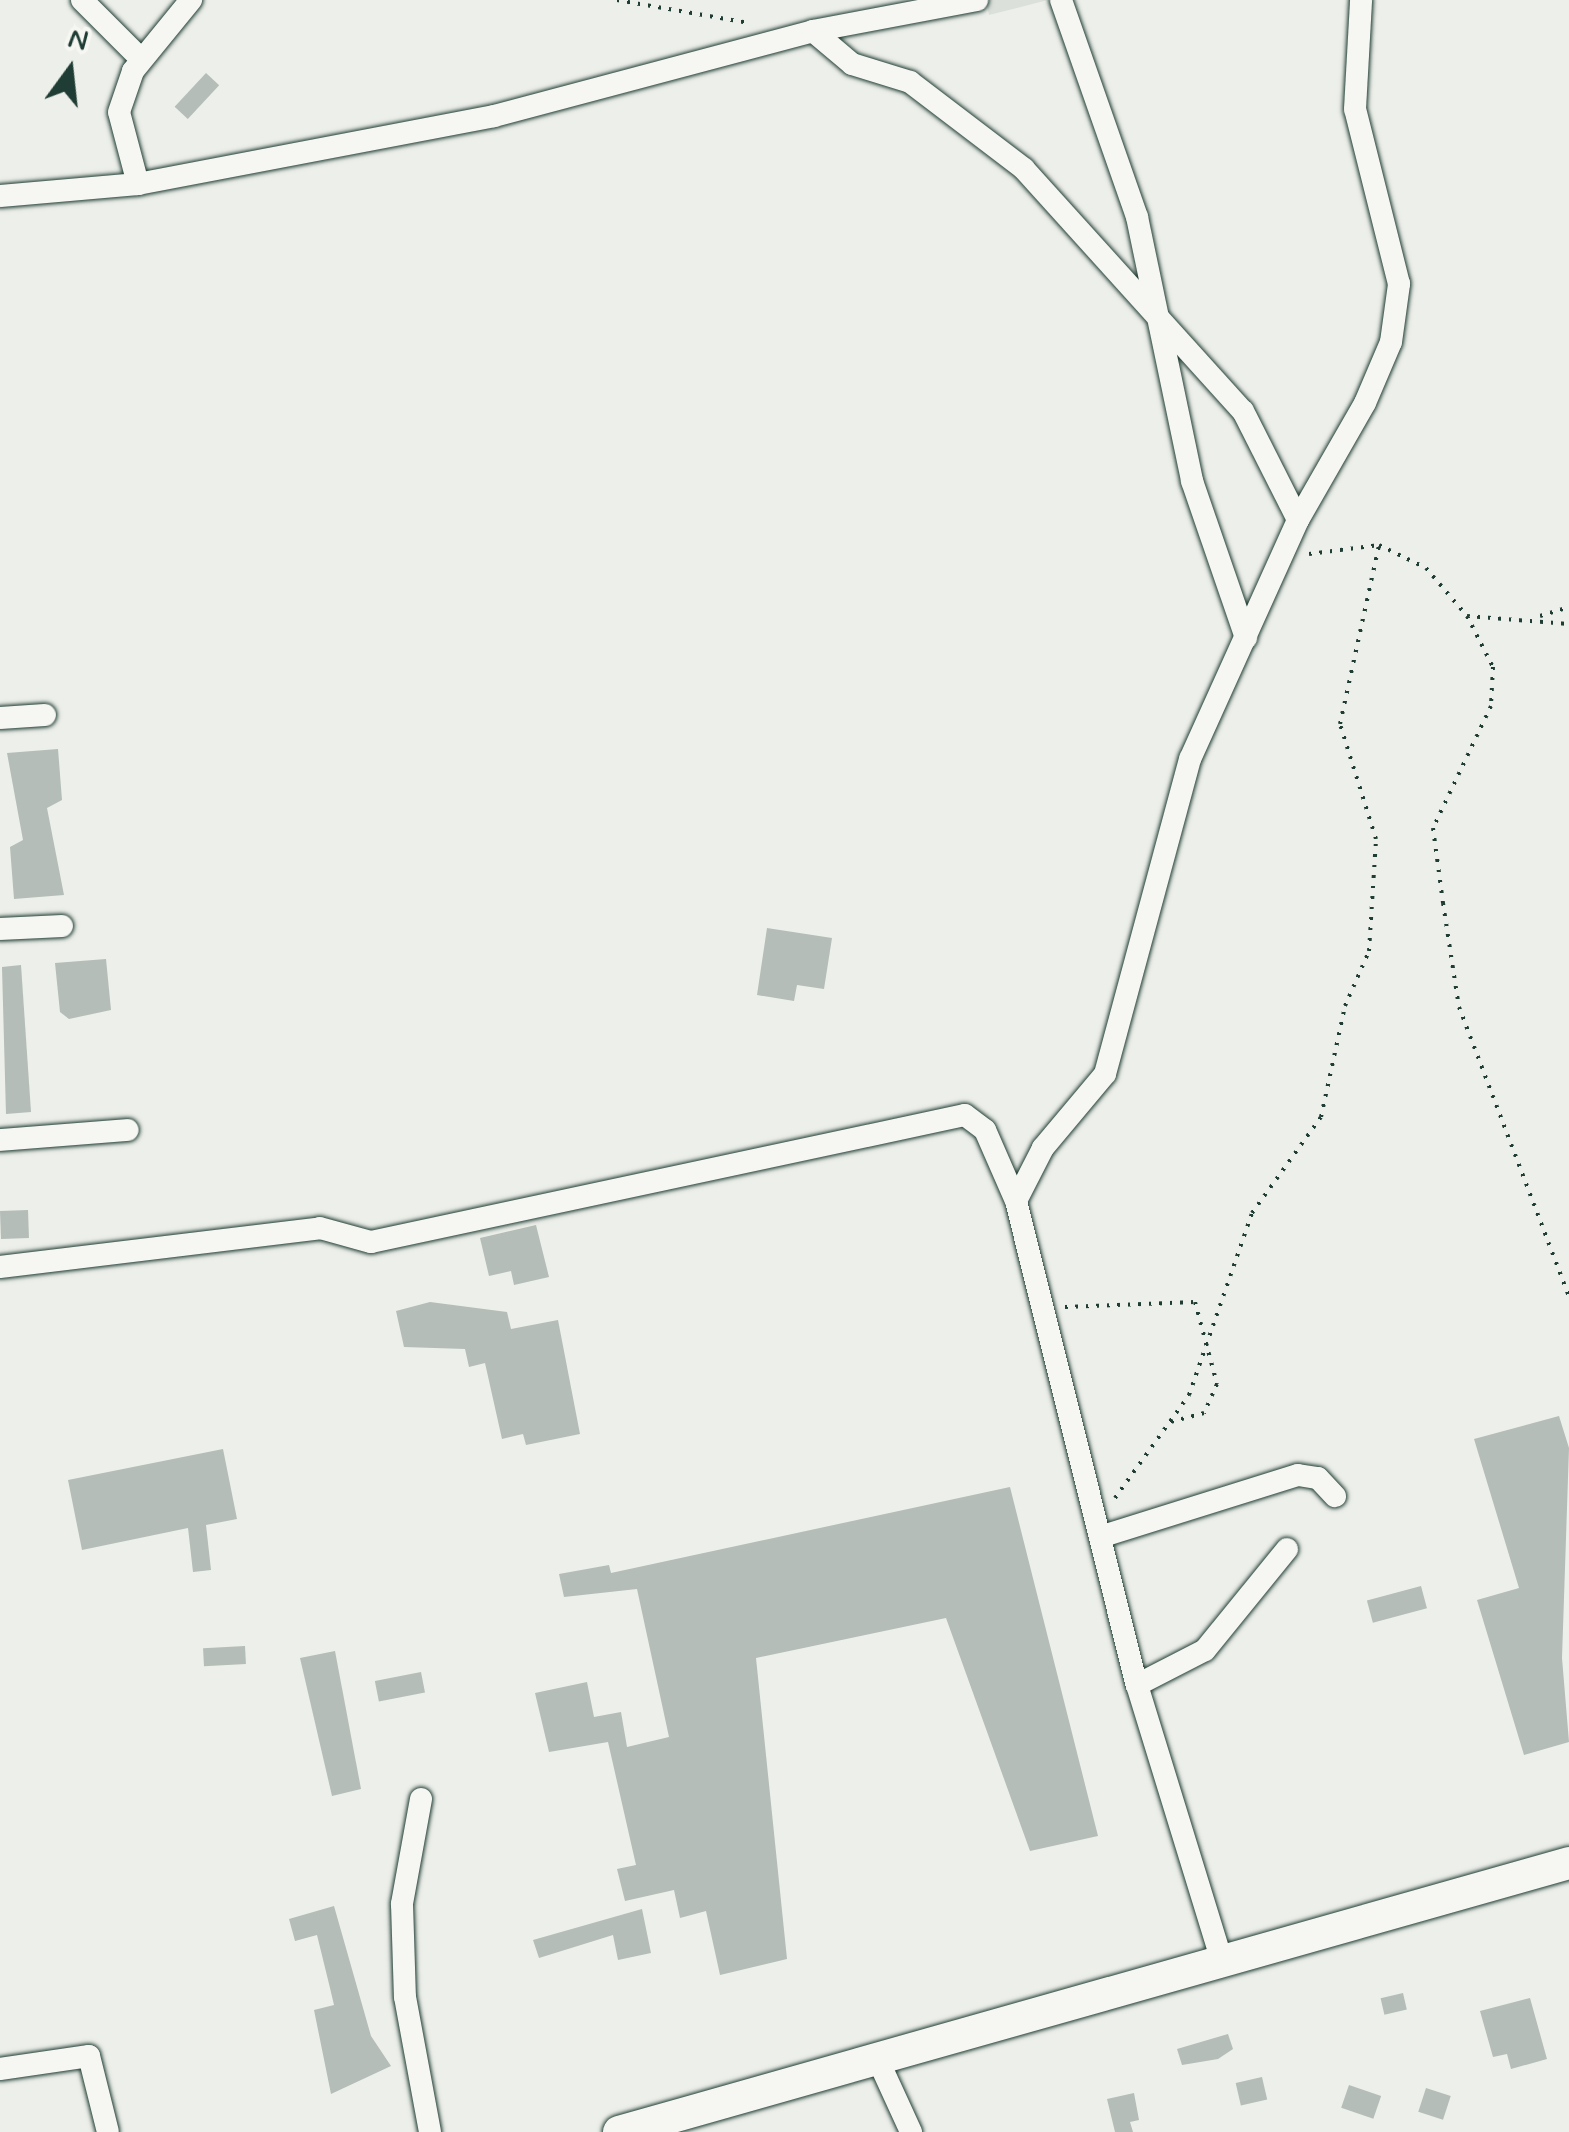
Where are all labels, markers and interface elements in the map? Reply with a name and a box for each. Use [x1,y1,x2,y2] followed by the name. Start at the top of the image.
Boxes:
[20,20,120,120] north arrow
[64,20,92,61] text: N

